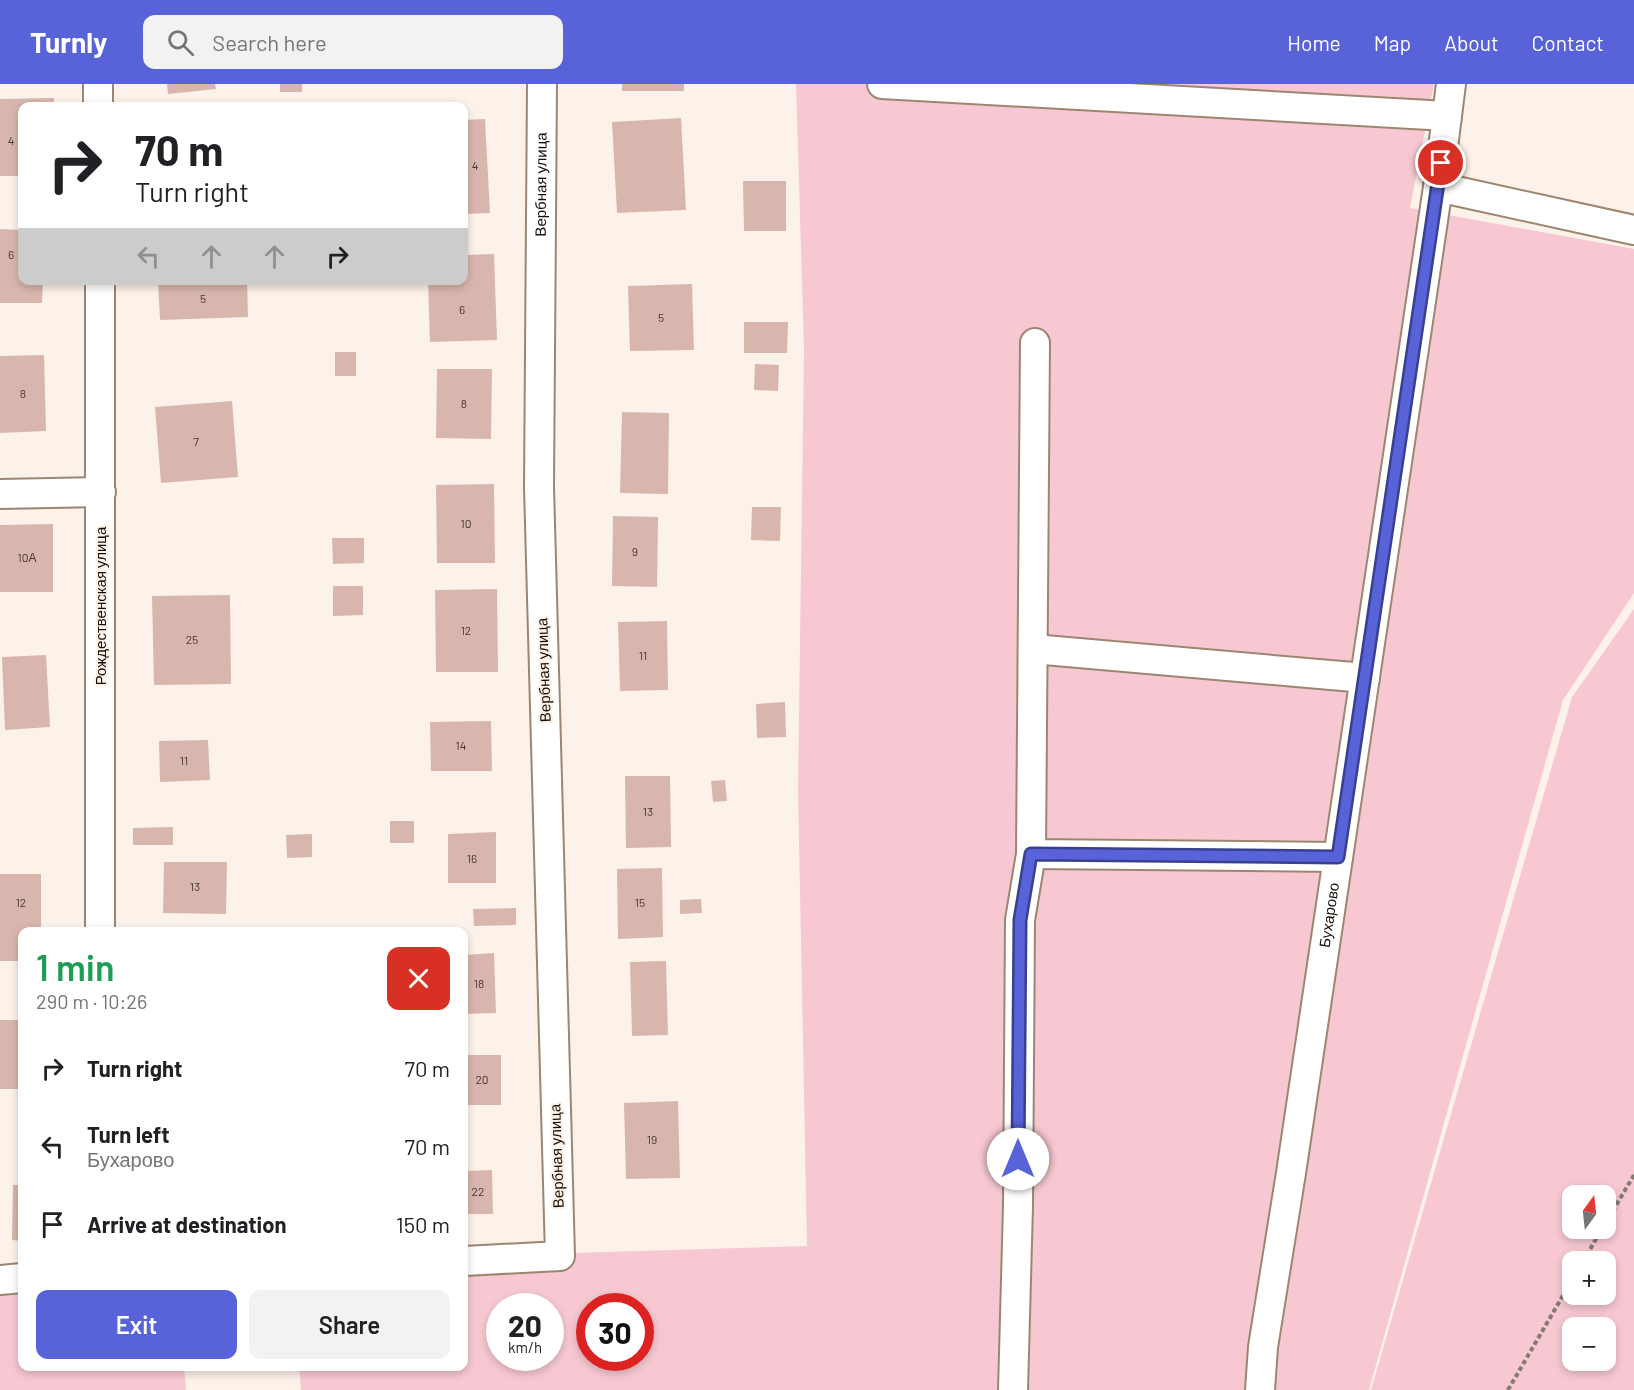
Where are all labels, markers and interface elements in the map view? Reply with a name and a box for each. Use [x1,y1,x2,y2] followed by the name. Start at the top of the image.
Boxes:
[143,15,563,69] search box
[30,25,107,59] text: Turnly
[164,26,197,59] icon: search
[212,29,327,55] text: Search here
[1287,30,1341,55] text: Home
[1374,30,1411,55] text: Map
[1444,30,1499,55] text: About
[1532,30,1604,55] text: Contact
[135,124,223,174] text: 70 m
[36,126,114,204] icon: right
[531,132,550,237] street label: Вербная улица
[8,133,14,147] house number: 4
[1415,137,1466,188] pin
[1424,146,1457,179] icon: arrive
[472,158,478,172] house number: 4
[135,175,249,207] text: Turn right
[132,240,165,273] icon: left
[195,240,228,273] icon: ahead
[258,240,291,273] icon: ahead
[321,240,354,273] icon: right
[8,247,14,261] house number: 6
[200,291,206,305] house number: 5
[459,302,465,316] house number: 6
[658,310,664,324] house number: 5
[20,386,26,400] house number: 8
[461,396,467,410] house number: 8
[193,434,199,448] house number: 7
[461,516,471,530] house number: 10
[91,526,109,685] street label: Рождественская улица
[632,544,638,558] house number: 9
[18,550,36,564] house number: 10А
[532,617,554,722] street label: Вербная улица
[461,623,471,637] house number: 12
[186,632,198,646] house number: 25
[639,648,647,662] house number: 11
[456,738,466,752] house number: 14
[180,753,188,767] house number: 11
[643,804,653,818] house number: 13
[467,851,477,865] house number: 16
[190,879,200,893] house number: 13
[1315,881,1342,949] street label: Бухарово
[16,895,26,909] house number: 12
[635,895,645,909] house number: 15
[36,945,115,988] text: 1 min
[387,947,450,1010] button: close
[474,976,484,990] house number: 18
[36,989,147,1013] text: 290 m · 10:26
[36,1052,69,1085] icon: right
[87,1055,182,1081] text: Turn right
[405,1055,450,1081] text: 70 m
[475,1072,489,1086] house number: 20
[545,1103,567,1208] street label: Вербная улица
[87,1121,170,1147] text: Turn left
[986,1127,1050,1191] position arrow
[36,1130,69,1163] icon: left
[647,1132,657,1146] house number: 19
[405,1133,450,1159] text: 70 m
[87,1147,174,1171] text: Бухарово
[472,1184,484,1198] house number: 22
[1562,1185,1616,1239] north arrow
[1562,1185,1616,1371] map controls
[36,1208,69,1241] icon: arrive
[87,1211,286,1237] text: Arrive at destination
[396,1211,450,1237] text: 150 m
[1562,1251,1616,1305] button: +
[36,1290,237,1359] button: Exit
[249,1290,450,1359] button: Share
[576,1293,654,1371] speed limit sign: 30
[508,1307,542,1343] text: 20
[1562,1317,1616,1371] button: −
[508,1338,542,1356] text: km/h

